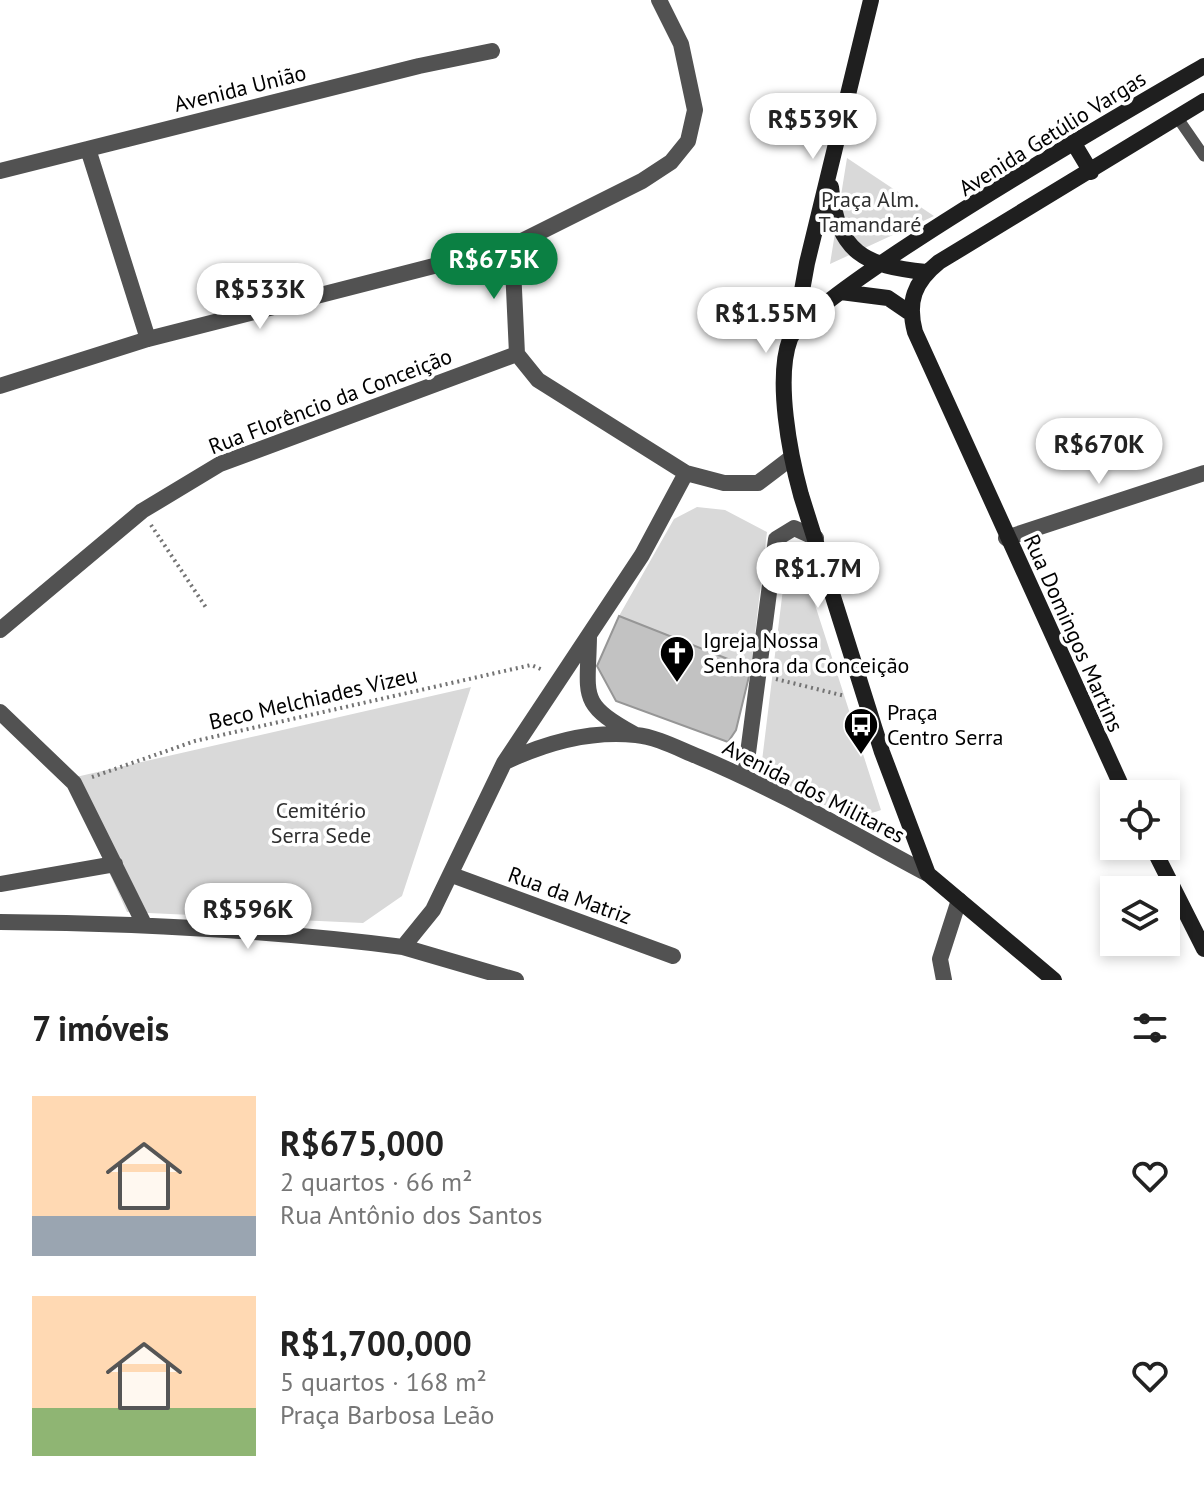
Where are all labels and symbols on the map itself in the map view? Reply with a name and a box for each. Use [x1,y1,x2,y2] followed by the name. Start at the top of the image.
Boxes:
[171,58,309,118] street label: Avenida União
[953,64,1151,202] street label: Avenida Getúlio Vargas
[748,93,878,161] pin: R$539K
[818,185,922,238] park label: Praça Alm. Tamandaré
[429,233,559,301] pin: R$675K
[195,263,325,331] pin: R$533K
[692,287,840,355] pin: R$1.55M
[204,342,456,460] street label: Rua Florêncio da Conceição
[1034,418,1164,486] pin: R$670K
[1018,530,1130,736] street label: Rua Domingos Martins
[753,542,883,610] pin: R$1.7M
[703,626,909,679] place label: Igreja Nossa Senhora da Conceição
[658,634,696,684] church icon: Igreja Nossa Senhora da Conceição
[206,660,420,736] street label: Beco Melchiades Vizeu
[887,698,1003,751] place label: Praça Centro Serra
[842,706,880,756] bus stop icon: Praça Centro Serra
[718,733,910,849] street label: Avenida dos Militares
[271,796,371,849] park label: Cemitério Serra Sede
[505,860,635,930] street label: Rua da Matriz
[183,883,313,951] pin: R$596K

